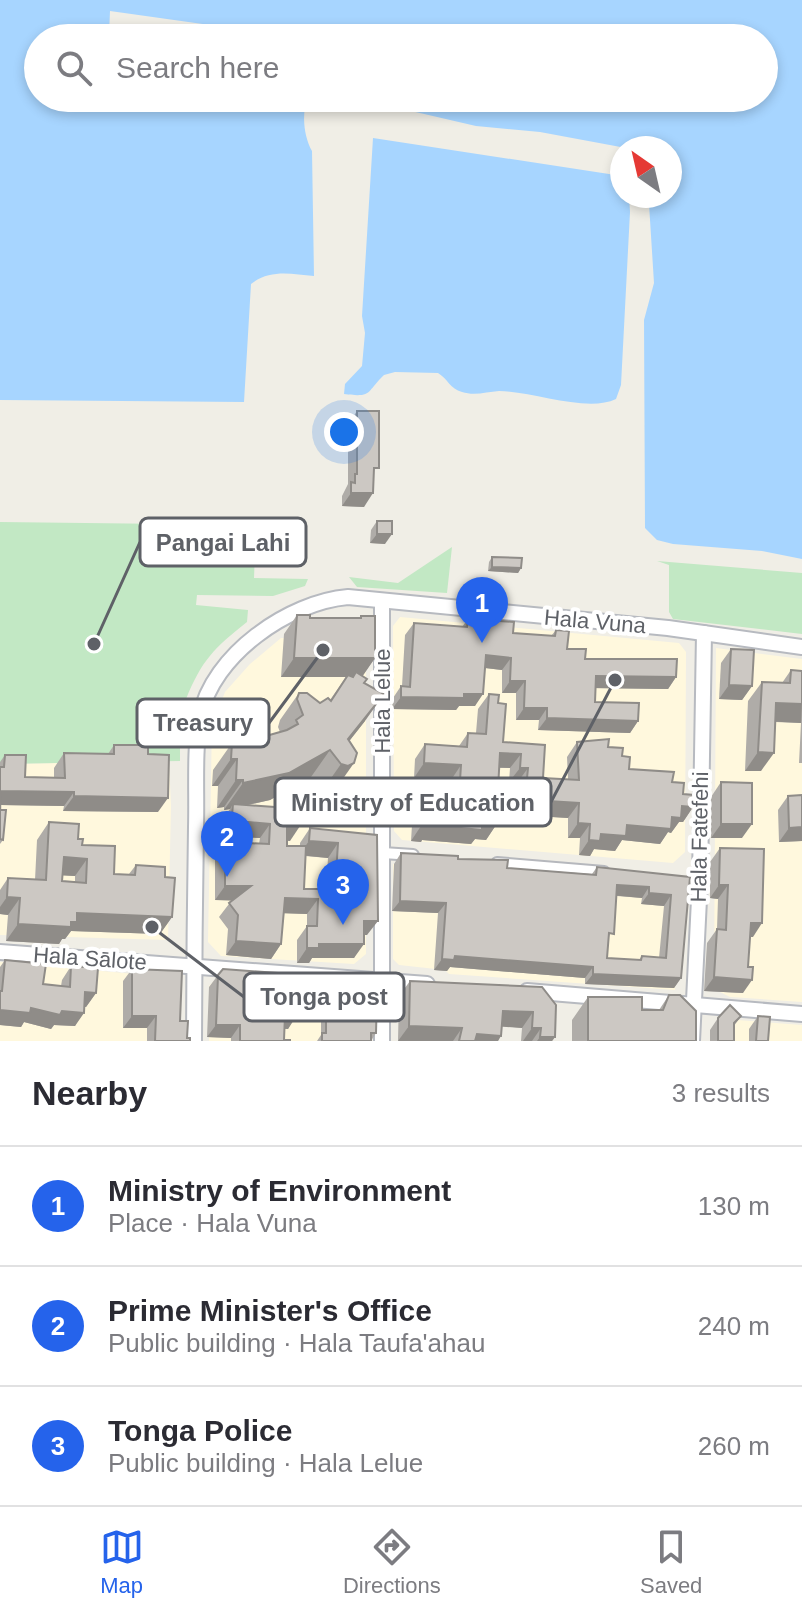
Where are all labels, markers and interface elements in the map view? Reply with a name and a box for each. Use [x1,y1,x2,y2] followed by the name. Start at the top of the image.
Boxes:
[24,24,778,112] search box
[52,46,96,90] icon: search
[116,51,279,84] text: Search here
[610,136,682,208] north arrow
[324,412,364,452] your location
[140,518,306,566] callout: Pangai Lahi
[156,529,290,556] text: Pangai Lahi
[456,577,508,643] pin: 1
[543,605,648,638] street label: Hala Vuna
[370,648,395,754] street label: Hala Lelue
[137,699,269,747] callout: Treasury
[153,709,254,736] text: Treasury
[686,771,713,903] street label: Hala Fatefehi
[275,778,551,826] callout: Ministry of Education
[291,789,535,816] text: Ministry of Education
[201,811,253,877] pin: 2
[317,859,369,925] pin: 3
[32,942,148,975] street label: Hala Sālote
[244,973,404,1021] callout: Tonga post
[260,983,388,1010] text: Tonga post
[32,1074,147,1112] text: Nearby
[672,1078,770,1108] text: 3 results
[108,1174,451,1207] text: Ministry of Environment
[51,1191,65,1221] text: 1
[698,1191,770,1221] text: 130 m
[108,1208,317,1238] text: Place · Hala Vuna
[108,1294,432,1327] text: Prime Minister's Office
[51,1311,65,1341] text: 2
[698,1311,770,1341] text: 240 m
[108,1328,485,1358] text: Public building · Hala Taufa'ahau
[108,1414,292,1447] text: Tonga Police
[51,1431,65,1461] text: 3
[698,1431,770,1461] text: 260 m
[108,1448,423,1478] text: Public building · Hala Lelue
[100,1525,144,1599] tab: Map
[343,1525,441,1599] tab: Directions
[640,1525,702,1599] tab: Saved

